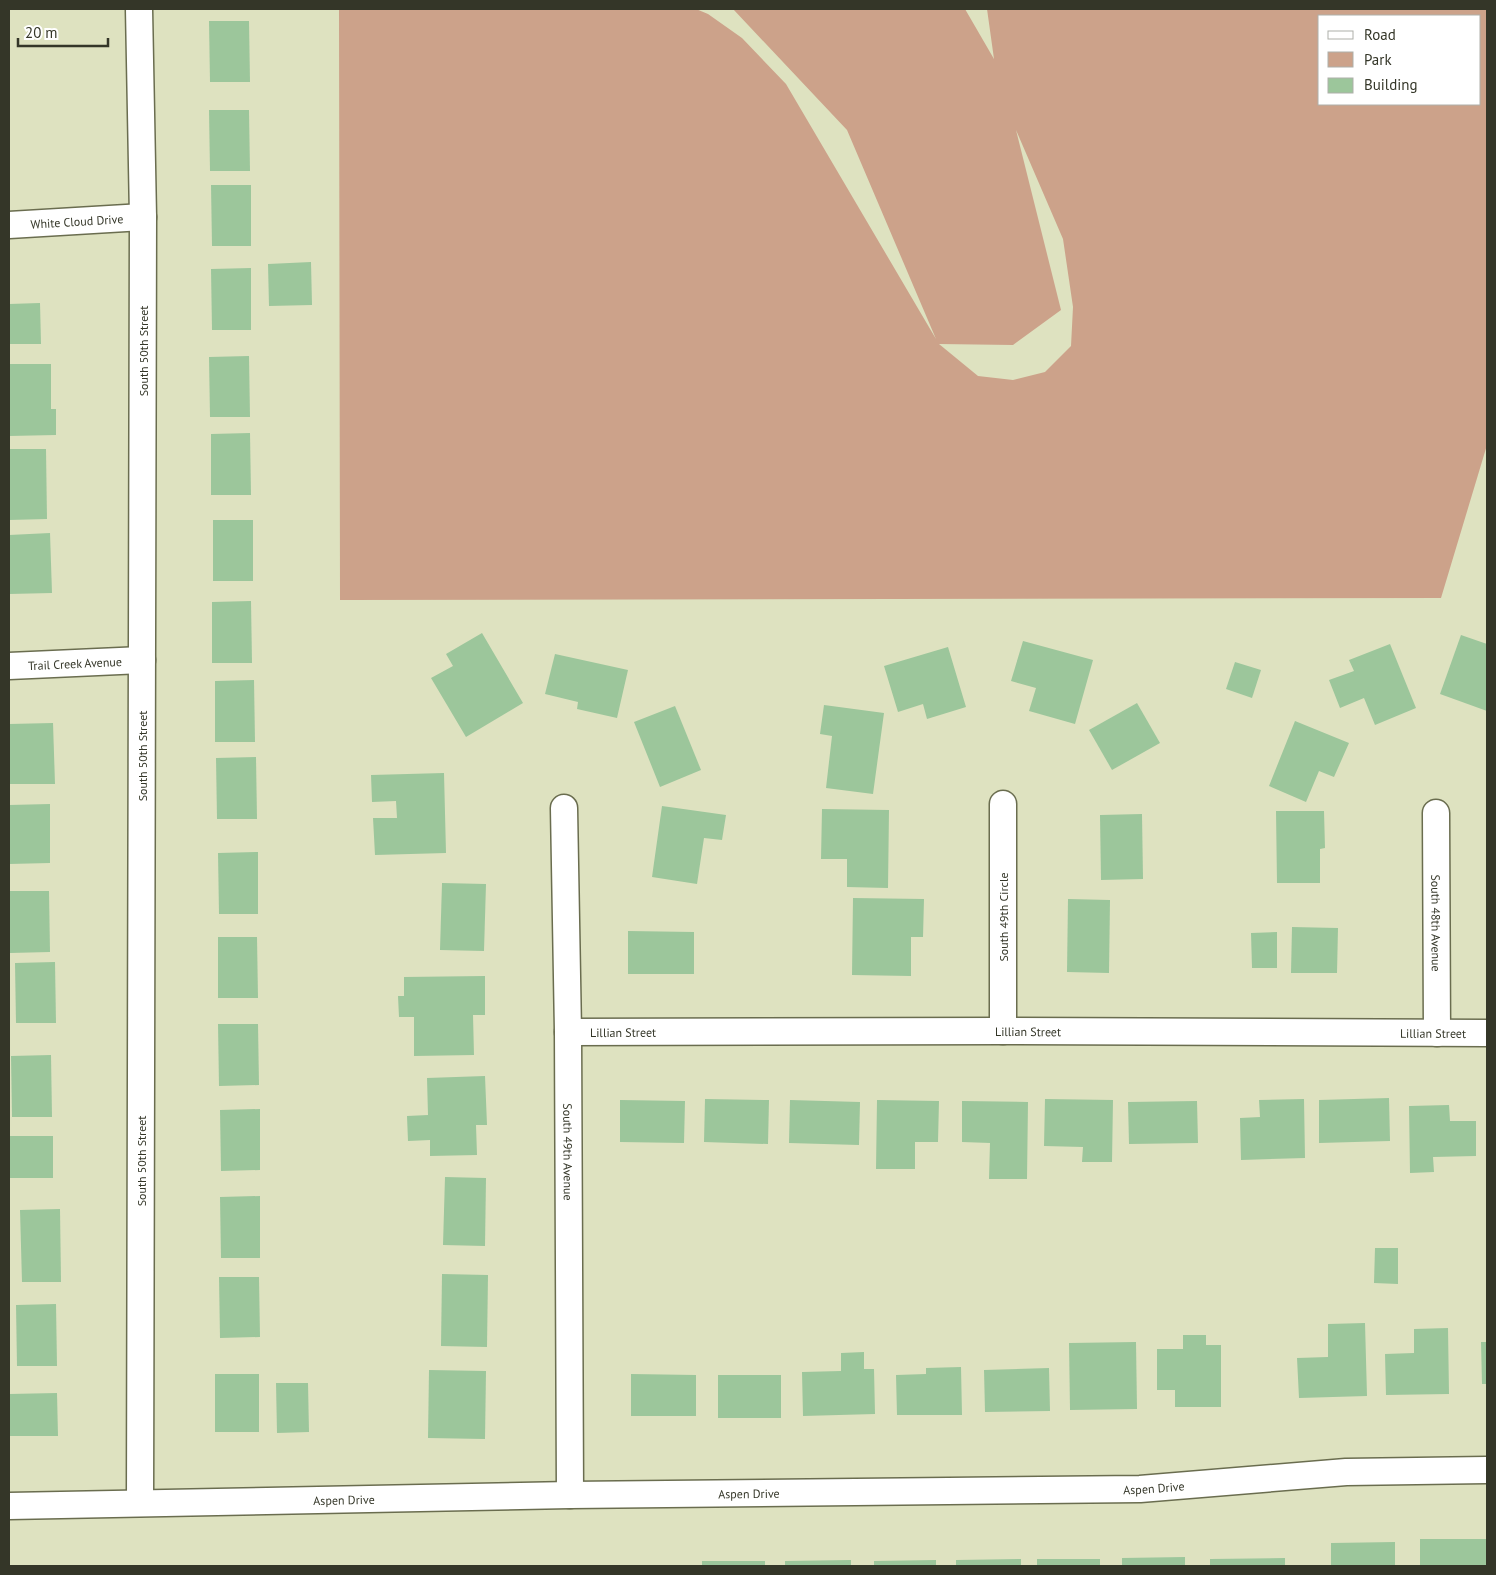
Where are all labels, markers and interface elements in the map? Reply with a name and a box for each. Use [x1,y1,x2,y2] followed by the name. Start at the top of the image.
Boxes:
[18,15,108,47] scale bar
[1318,15,1481,105] legend
[25,23,58,42] text: 20 m
[1364,25,1396,44] text: Road
[1364,50,1392,69] text: Park
[1364,75,1418,94] text: Building
[30,211,124,231] street label: White Cloud Drive
[136,306,151,396] street label: South 50th Street
[28,653,122,673] street label: Trail Creek Avenue
[135,711,150,801] street label: South 50th Street
[996,872,1011,962] street label: South 49th Circle
[1429,874,1444,972] street label: South 48th Avenue
[995,1023,1061,1039] street label: Lillian Street
[590,1024,656,1039] street label: Lillian Street
[1400,1025,1466,1040] street label: Lillian Street
[561,1103,576,1201] street label: South 49th Avenue
[134,1116,149,1206] street label: South 50th Street
[1123,1478,1185,1497] street label: Aspen Drive
[718,1485,780,1501] street label: Aspen Drive
[313,1491,375,1508] street label: Aspen Drive

